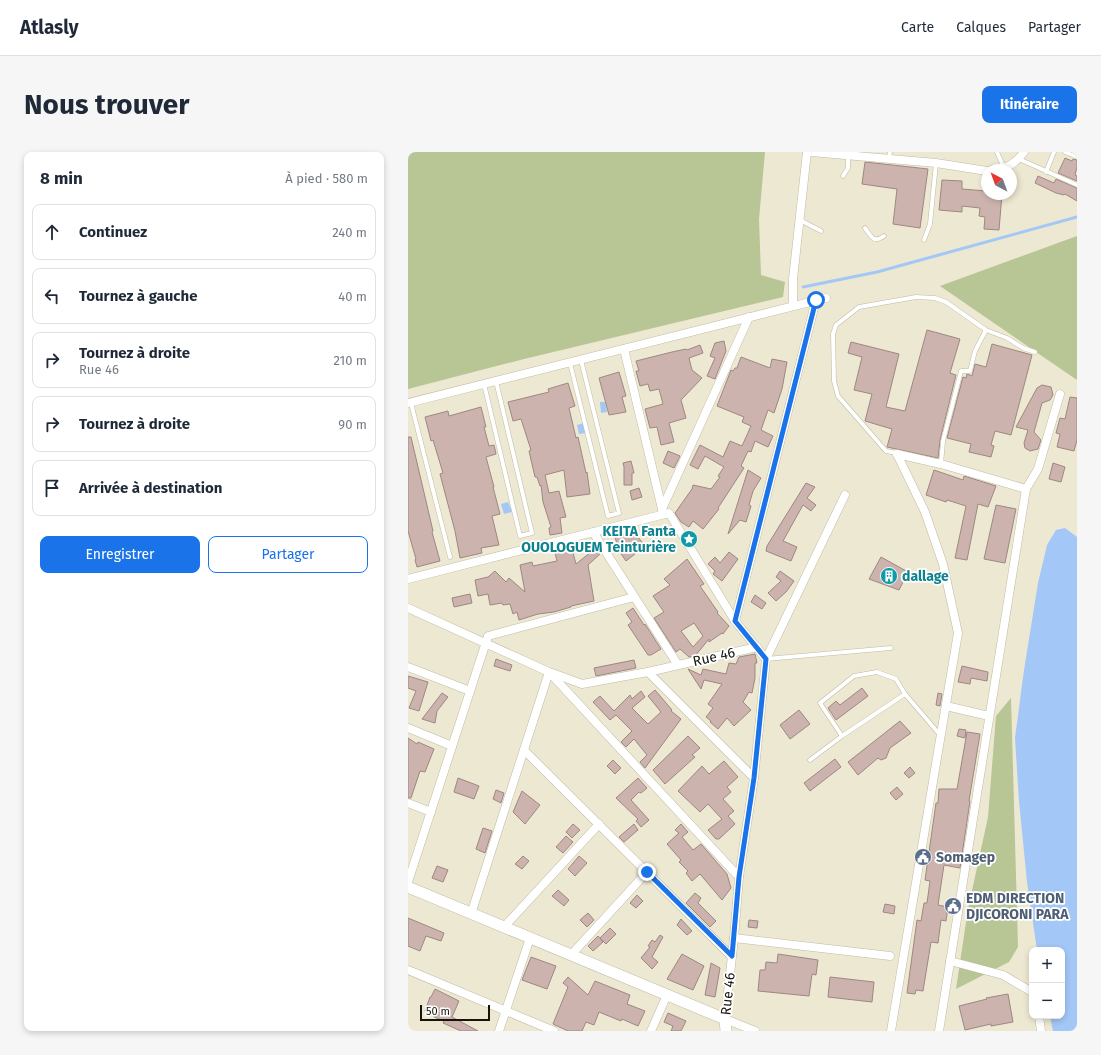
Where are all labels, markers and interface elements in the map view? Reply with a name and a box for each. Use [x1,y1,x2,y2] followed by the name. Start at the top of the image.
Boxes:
[20,16,79,39] text: Atlasly
[901,19,934,36] text: Carte
[956,19,1006,36] text: Calques
[1028,19,1081,36] text: Partager
[982,86,1077,123] button: Itinéraire
[24,88,189,121] text: Nous trouver
[981,164,1017,200] north arrow
[40,168,83,189] text: 8 min
[285,171,368,186] text: À pied · 580 m
[41,221,63,243] icon: ahead
[79,223,147,241] text: Continuez
[332,225,367,240] text: 240 m
[41,285,63,307] icon: left
[79,287,198,305] text: Tournez à gauche
[338,289,367,304] text: 40 m
[807,291,825,309] route start
[79,344,190,362] text: Tournez à droite
[41,349,63,371] icon: right
[333,353,367,368] text: 210 m
[79,362,119,377] text: Rue 46
[41,413,63,435] icon: right
[79,415,190,433] text: Tournez à droite
[338,417,367,432] text: 90 m
[41,477,63,499] icon: arrive
[79,479,222,497] text: Arrivée à destination
[521,523,676,556] place label: KEITA Fanta OUOLOGUEM Teinturière
[679,529,699,549] place icon: KEITA Fanta OUOLOGUEM Teinturière
[40,536,200,573] button: Enregistrer
[208,536,368,573] button: Partager
[879,566,899,586] building icon: dallage
[902,568,949,585] place label: dallage
[691,644,737,670] street label: Rue 46
[913,847,933,867] public building icon: Somagep
[936,849,995,866] place label: Somagep
[638,863,656,881] route end
[966,890,1069,923] place label: EDM DIRECTION DJICORONI PARA
[943,896,963,916] public building icon: EDM DIRECTION DJICORONI PARA
[1029,947,1065,1019] map controls
[1029,947,1065,983] button: +
[717,972,739,1016] street label: Rue 46
[1029,983,1065,1019] button: −
[420,1003,490,1022] scale bar
[426,1005,450,1018] text: 50 m

